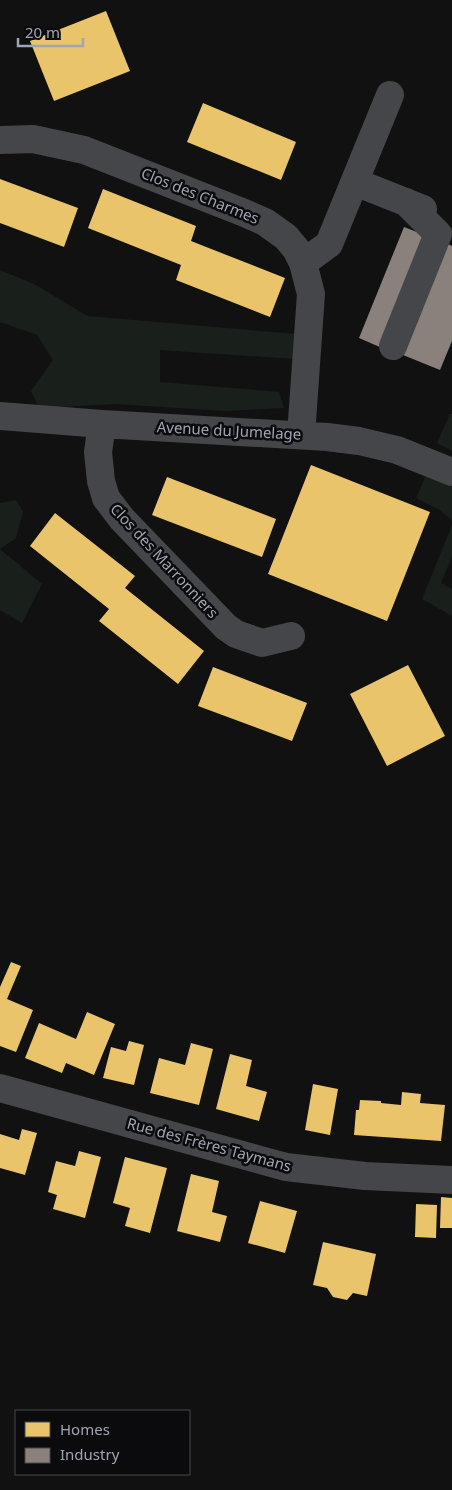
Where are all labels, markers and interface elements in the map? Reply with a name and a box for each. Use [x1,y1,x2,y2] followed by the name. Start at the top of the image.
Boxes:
[18,15,82,47] scale bar
[25,22,60,42] text: 20 m
[139,162,262,228] street label: Clos des Charmes
[156,416,302,444] street label: Avenue du Jumelage
[106,499,223,622] street label: Clos des Marronniers
[125,1112,294,1176] street label: Rue des Frères Taymans
[15,1410,190,1475] legend
[60,1419,110,1439] text: Homes
[60,1444,120,1464] text: Industry

